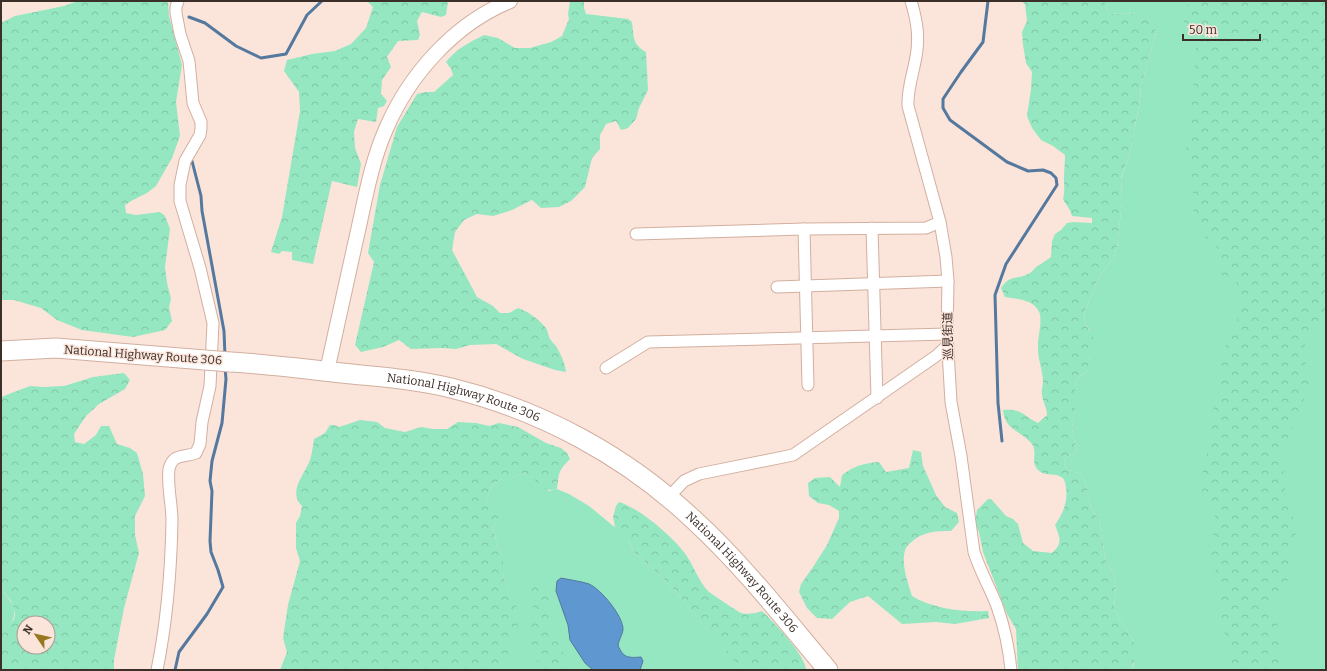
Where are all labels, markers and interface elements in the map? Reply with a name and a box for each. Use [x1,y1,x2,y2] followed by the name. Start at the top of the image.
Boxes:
[1183,16,1260,42] scale bar
[1189,23,1218,37] text: 50 m
[941,312,955,360] street label: 巡見街道
[63,342,223,368] street label: National Highway Route 306
[386,371,542,425] street label: National Highway Route 306
[683,509,801,635] street label: National Highway Route 306
[16,615,56,655] north arrow
[20,622,36,637] text: N

